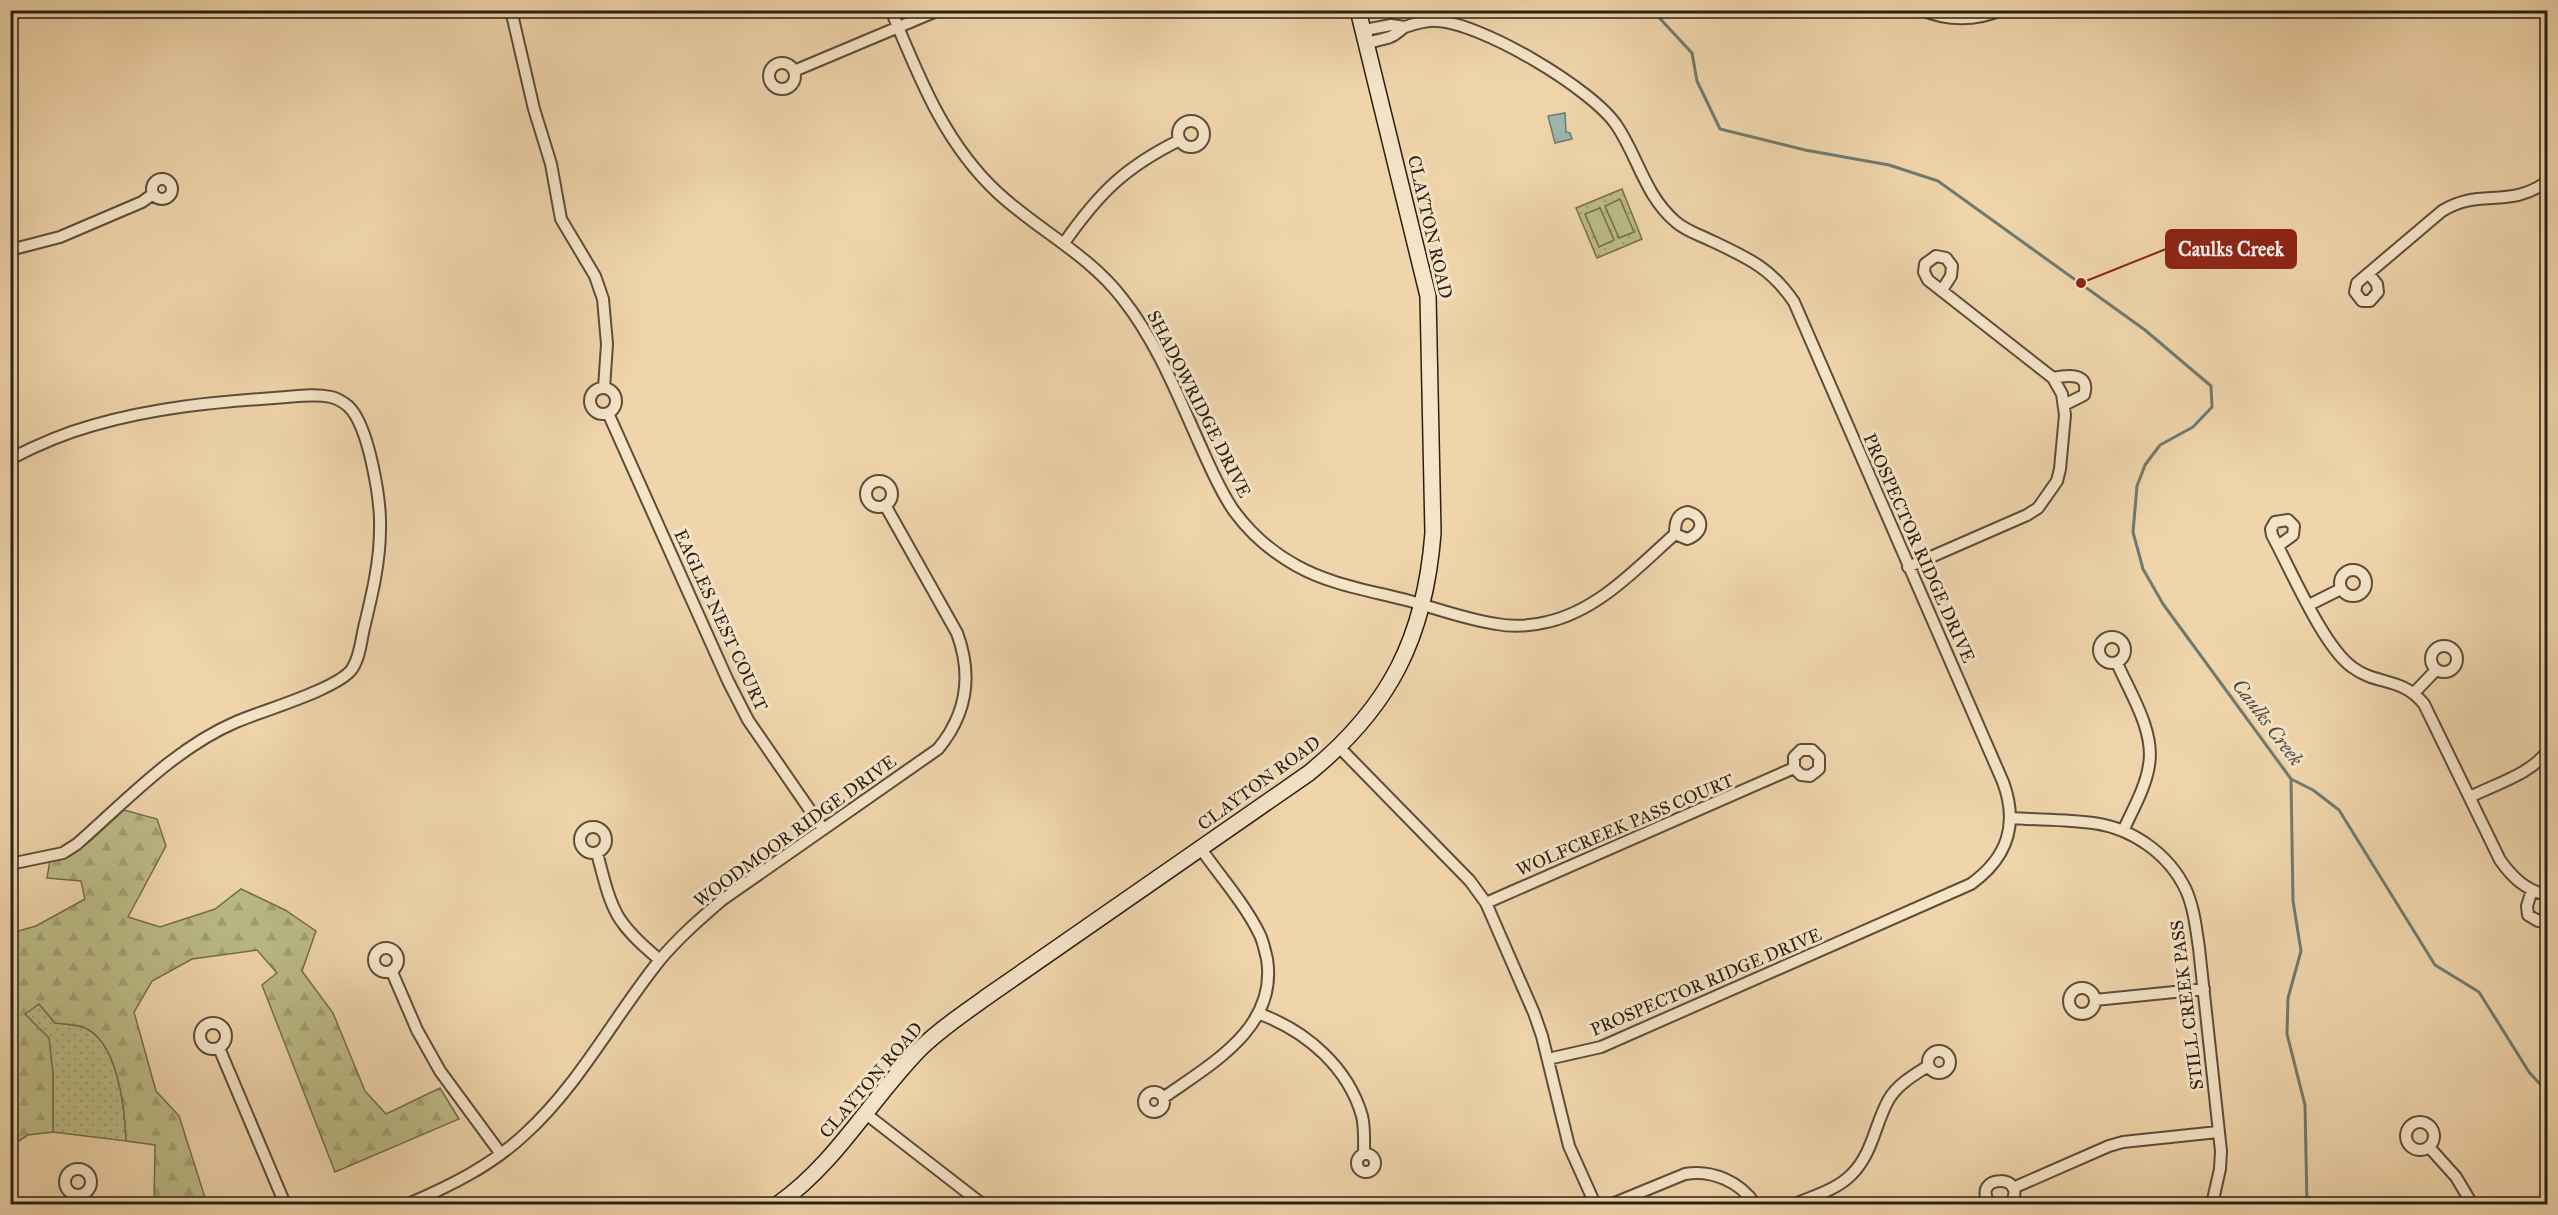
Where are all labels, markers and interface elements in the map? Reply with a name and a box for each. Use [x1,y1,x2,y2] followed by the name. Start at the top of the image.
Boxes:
[1403,153,1457,301] street label: CLAYTON ROAD
[2166,230,2296,268] callout: Caulks Creek
[2178,237,2285,261] text: Caulks Creek
[1142,307,1256,501] street label: SHADOWRIDGE DRIVE
[1858,430,1980,666] street label: PROSPECTOR RIDGE DRIVE
[669,526,773,714] street label: EAGLES NEST COURT
[2227,674,2309,770] water label: Caulks Creek
[1193,731,1325,835] street label: CLAYTON ROAD
[690,750,900,912] street label: WOODMOOR RIDGE DRIVE
[1513,769,1737,881] street label: WOLFCREEK PASS COURT
[2166,919,2208,1091] street label: STILL CREEK PASS
[1587,923,1825,1041] street label: PROSPECTOR RIDGE DRIVE
[815,1018,927,1142] street label: CLAYTON ROAD

